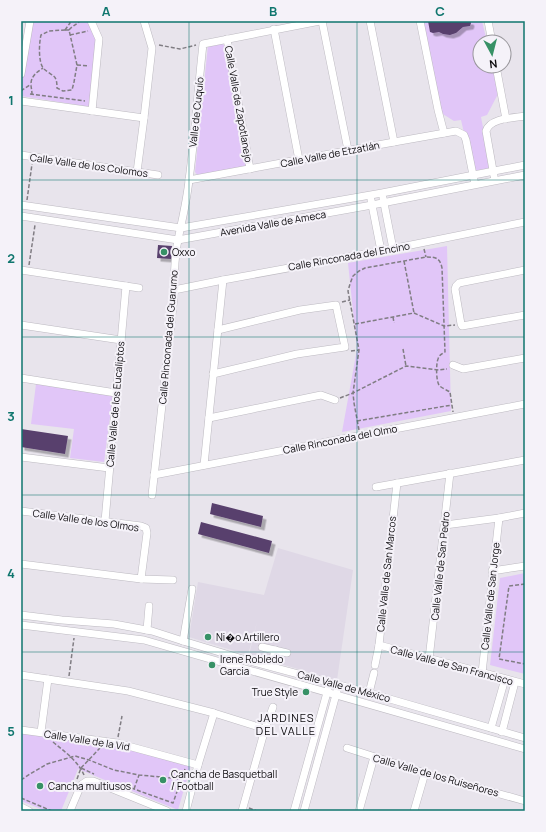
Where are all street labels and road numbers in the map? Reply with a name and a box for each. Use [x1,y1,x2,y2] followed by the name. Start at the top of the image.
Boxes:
[222,45,256,164] street label: Calle Valle de Zapotlanejo
[185,76,207,148] street label: Valle de Cuquío
[279,138,381,170] street label: Calle Valle de Etzatlán
[29,150,149,180] street label: Calle Valle de los Colomos
[219,207,327,239] street label: Avenida Valle de Ameca
[287,238,411,274] street label: Calle Rinconada del Encino
[155,269,181,405] street label: Calle Rinconada del Guarumo
[103,340,127,468] street label: Calle Valle de los Eucaliptos
[282,421,398,457] street label: Calle Rinconada del Olmo
[32,506,140,534] street label: Calle Valle de los Olmos
[427,511,453,621] street label: Calle Valle de San Pedro
[373,515,399,633] street label: Calle Valle de San Marcos
[477,541,503,650] street label: Calle Valle de San Jorge
[389,642,515,688] street label: Calle Valle de San Francisco
[296,667,392,705] street label: Calle Valle de México
[43,726,131,754] street label: Calle Valle de la Vid
[371,750,501,800] street label: Calle Valle de los Ruiseñores

